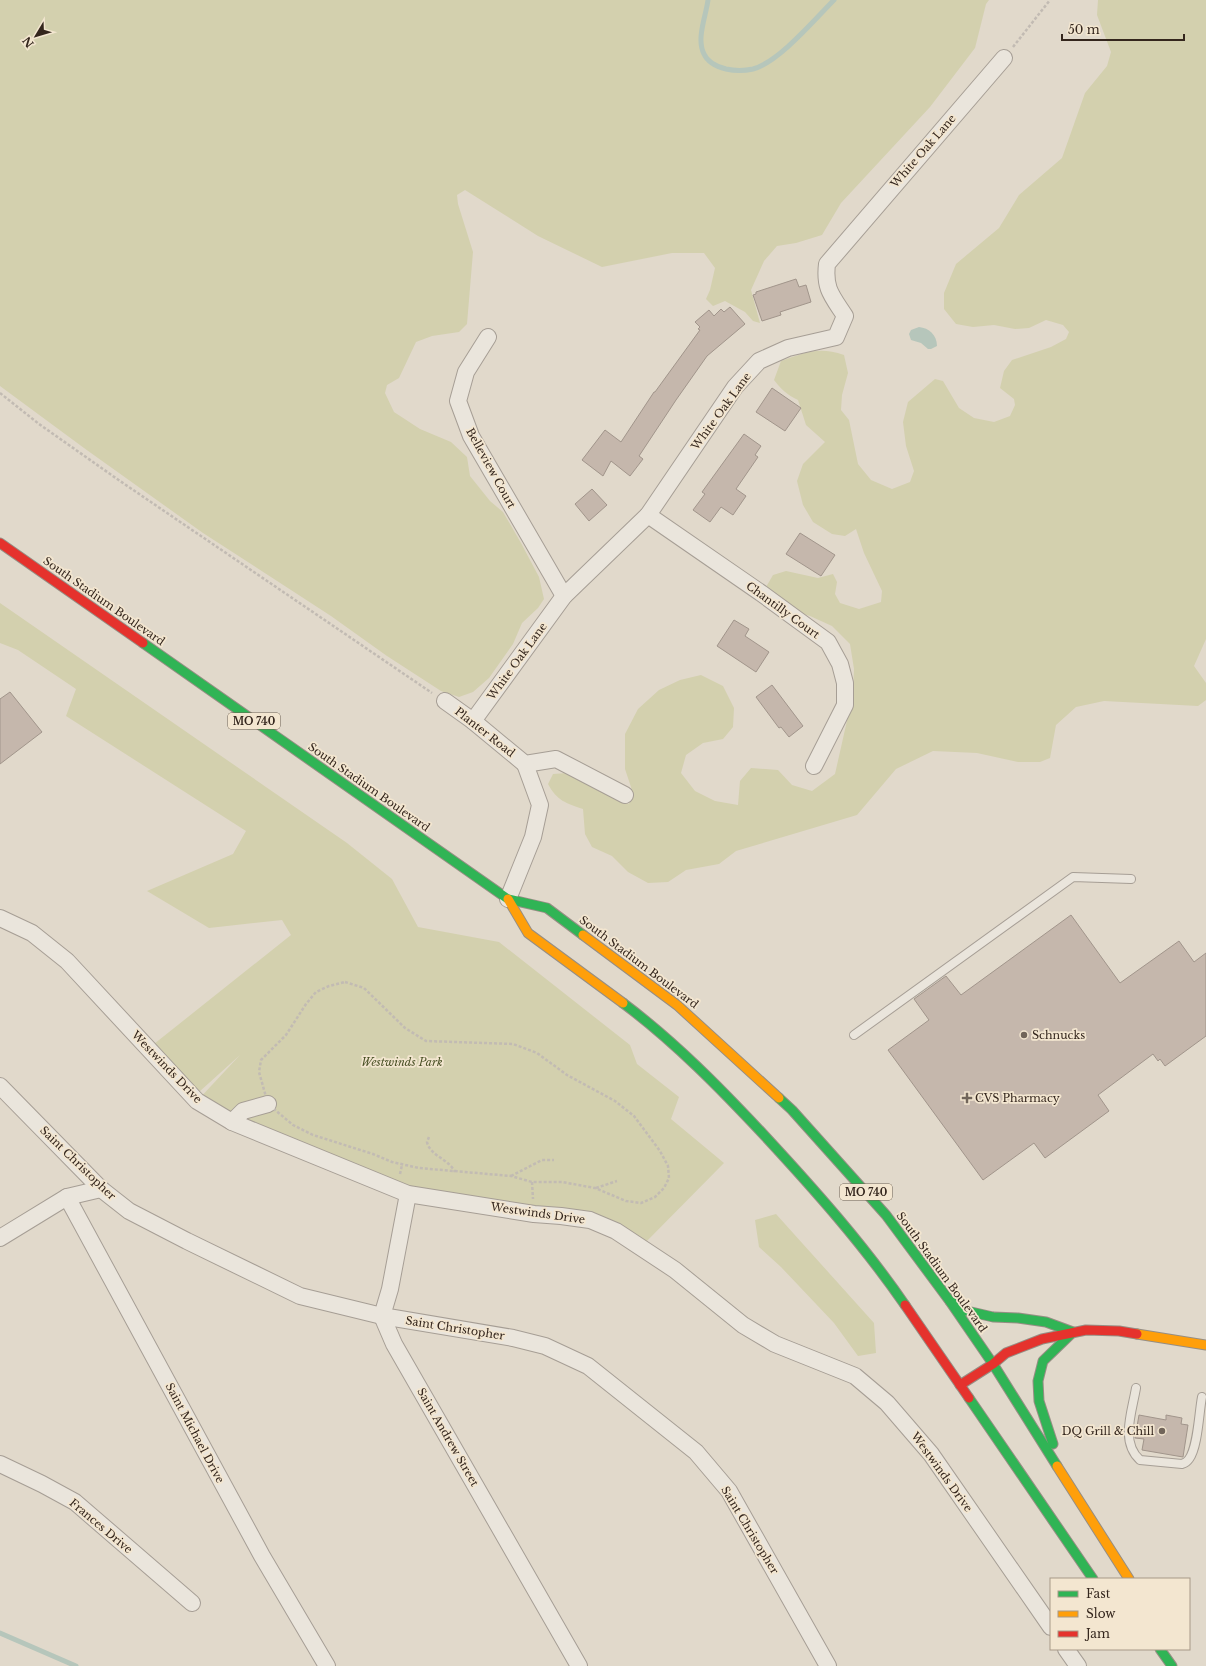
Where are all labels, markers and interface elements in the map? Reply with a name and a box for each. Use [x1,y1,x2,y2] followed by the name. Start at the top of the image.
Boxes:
[16,16,56,56] north arrow
[1062,16,1184,42] scale bar
[1068,22,1100,37] text: 50 m
[19,33,37,51] text: N
[887,112,959,191] street label: White Oak Lane
[688,370,754,453] street label: White Oak Lane
[463,425,519,511] street label: Belleview Court
[40,554,168,649] street label: South Stadium Boulevard
[743,579,823,642] street label: Chantilly Court
[484,620,550,703] street label: White Oak Lane
[452,704,518,760] street label: Planter Road
[228,713,280,729] road number: MO 740
[305,740,433,835] street label: South Stadium Boulevard
[577,913,702,1012] street label: South Stadium Boulevard
[128,1027,205,1106] street label: Westwinds Drive
[1032,1028,1085,1042] place label: Schnucks
[1019,1030,1029,1040] marker: Schnucks
[361,1055,443,1069] park label: Westwinds Park
[975,1091,1060,1105] place label: CVS Pharmacy
[962,1093,972,1103] marker: CVS Pharmacy
[37,1123,119,1203] street label: Saint Christopher
[840,1184,892,1200] road number: MO 740
[489,1199,586,1227] street label: Westwinds Drive
[894,1209,991,1335] street label: South Stadium Boulevard
[404,1313,506,1343] street label: Saint Christopher
[163,1380,227,1486] street label: Saint Michael Drive
[414,1385,482,1490] street label: Saint Andrew Street
[1062,1424,1154,1438] place label: DQ Grill & Chill
[1157,1426,1167,1436] marker: DQ Grill & Chill
[908,1429,976,1515] street label: Westwinds Drive
[718,1483,782,1577] street label: Saint Christopher
[67,1496,135,1556] street label: Frances Drive
[1050,1578,1190,1650] legend
[1086,1586,1111,1601] text: Fast
[1086,1606,1116,1621] text: Slow
[1084,1626,1110,1641] text: Jam

